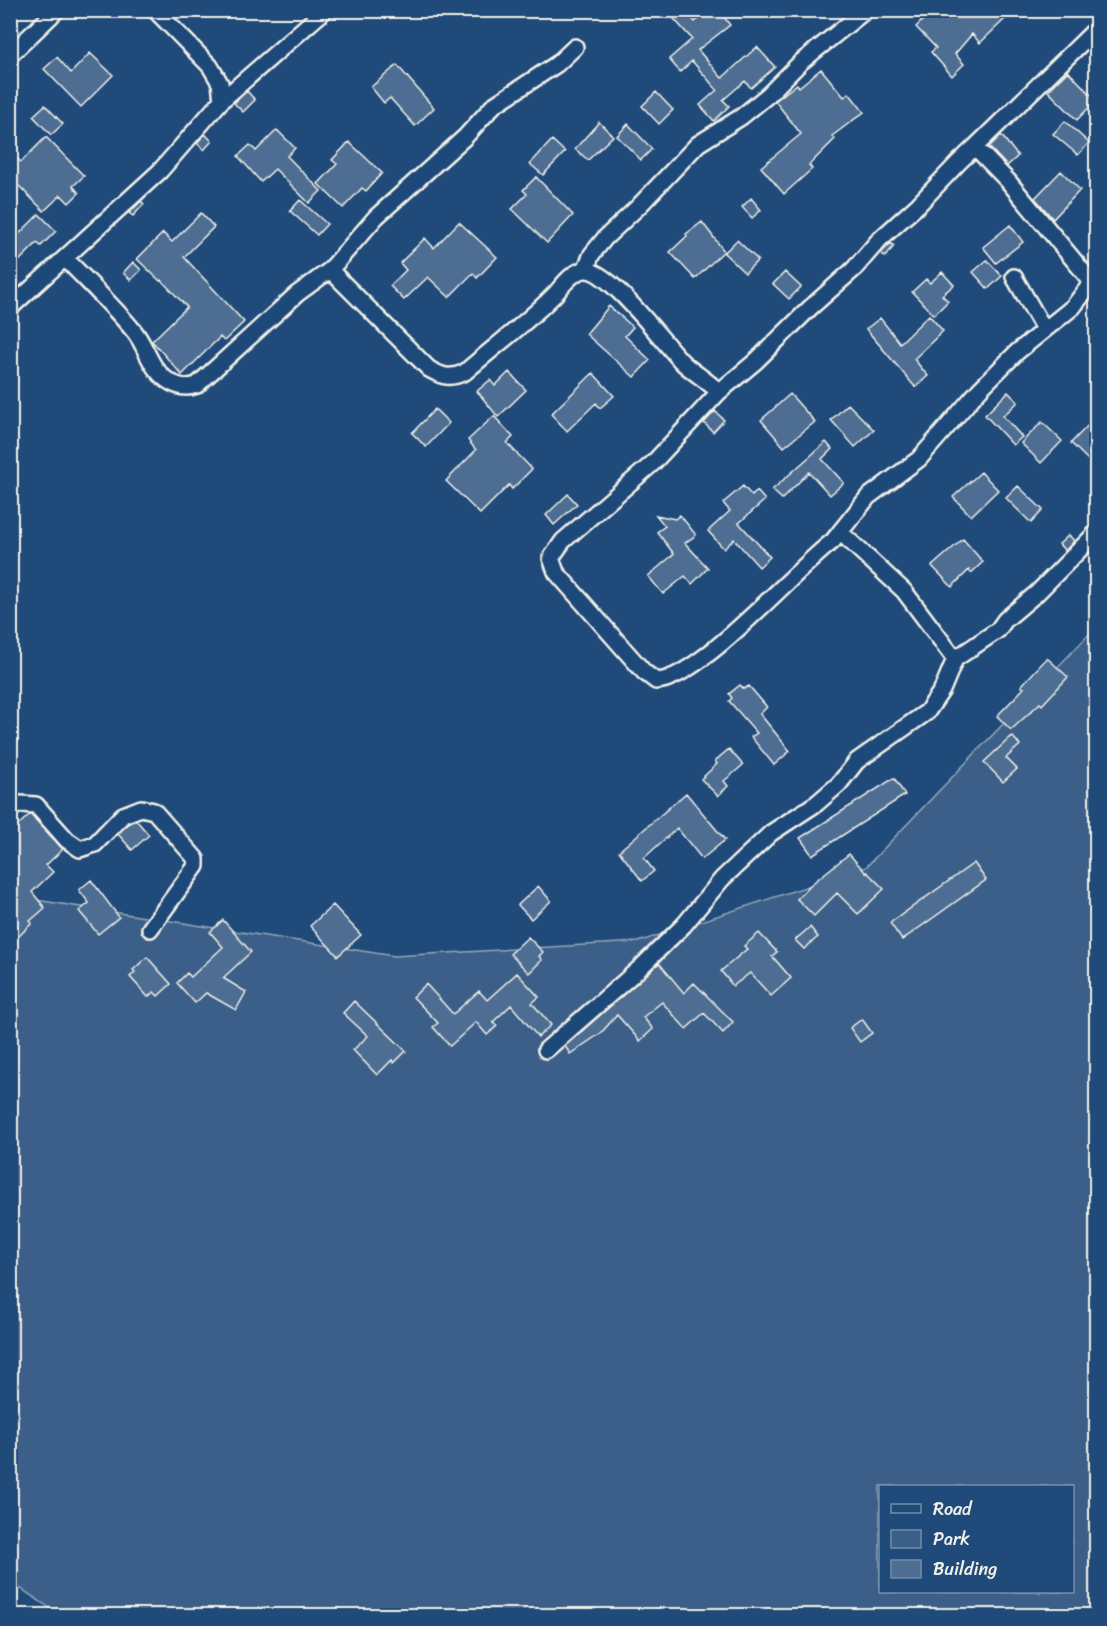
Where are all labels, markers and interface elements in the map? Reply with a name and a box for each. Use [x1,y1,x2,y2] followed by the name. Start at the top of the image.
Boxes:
[879,1485,1074,1593] legend
[933,1493,973,1525] text: Road
[933,1523,970,1555] text: Park
[933,1553,997,1585] text: Building

